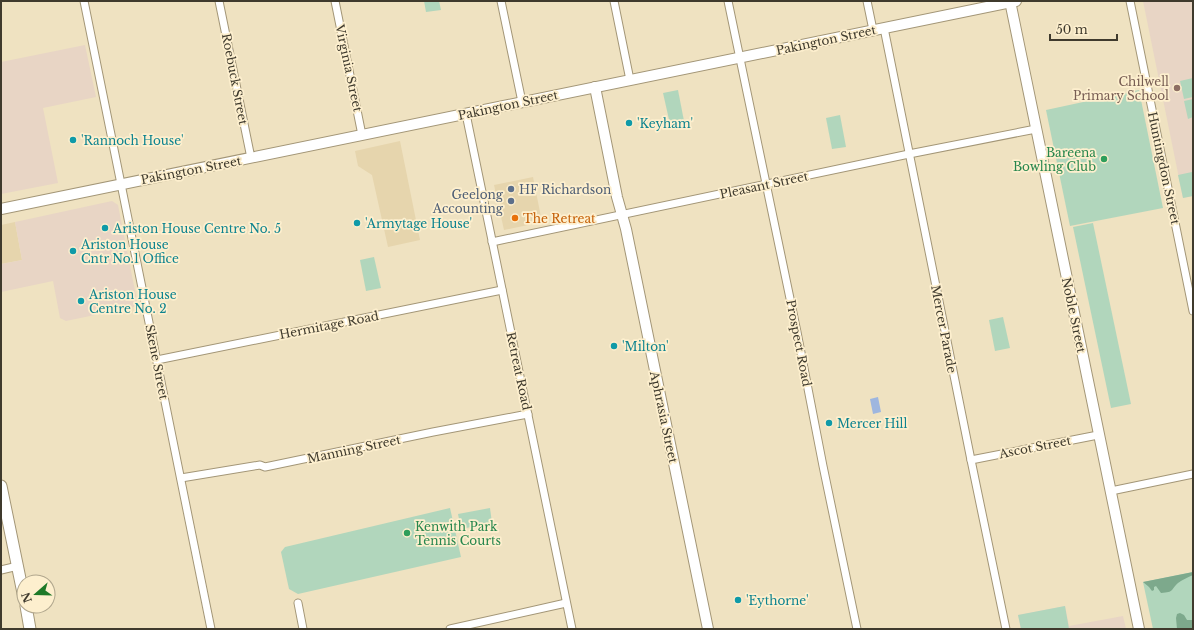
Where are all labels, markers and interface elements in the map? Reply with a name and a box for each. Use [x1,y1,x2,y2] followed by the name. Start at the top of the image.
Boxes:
[1050,16,1117,42] scale bar
[332,22,366,113] street label: Virginia Street
[775,22,878,58] street label: Pakington Street
[1056,22,1088,37] text: 50 m
[219,32,251,127] street label: Roebuck Street
[1073,74,1169,103] place label: Chilwell Primary School
[1172,83,1182,93] marker: Chilwell Primary School
[457,87,560,123] street label: Pakington Street
[1145,110,1183,226] street label: Huntingdon Street
[637,116,693,131] place label: 'Keyham'
[624,118,634,128] marker: 'Keyham'
[81,133,184,148] place label: 'Rannoch House'
[68,135,78,145] marker: 'Rannoch House'
[1013,145,1096,174] place label: Bareena Bowling Club
[140,153,243,187] street label: Pakington Street
[1099,154,1109,164] marker: Bareena Bowling Club
[718,168,810,202] street label: Pleasant Street
[519,182,611,197] place label: HF Richardson
[506,184,516,194] marker: HF Richardson
[432,187,504,216] place label: Geelong Accounting
[506,196,516,206] marker: Geelong Accounting
[523,211,596,226] place label: The Retreat
[510,213,520,223] marker: The Retreat
[365,216,472,231] place label: 'Armytage House'
[352,218,362,228] marker: 'Armytage House'
[112,221,281,236] place label: Ariston House Centre No. 5
[100,223,110,233] marker: Ariston House Centre No. 5
[80,237,179,266] place label: Ariston House Cntr No.1 Office
[68,246,78,256] marker: Ariston House Cntr No.1 Office
[1059,276,1089,354] street label: Noble Street
[928,284,960,374] street label: Mercer Parade
[88,287,177,316] place label: Ariston House Centre No. 2
[76,296,86,306] marker: Ariston House Centre No. 2
[783,298,815,388] street label: Prospect Road
[278,308,380,342] street label: Hermitage Road
[142,323,172,401] street label: Skene Street
[503,330,535,412] street label: Retreat Road
[622,339,669,354] place label: 'Milton'
[609,341,619,351] marker: 'Milton'
[647,369,681,465] street label: Aphrasia Street
[837,416,908,431] place label: Mercer Hill
[824,418,834,428] marker: Mercer Hill
[306,432,403,466] street label: Manning Street
[997,433,1073,462] street label: Ascot Street
[415,519,501,548] place label: Kenwith Park Tennis Courts
[402,528,412,538] marker: Kenwith Park Tennis Courts
[16,574,56,614] north arrow
[18,590,35,605] text: N
[746,593,809,608] place label: 'Eythorne'
[733,595,743,605] marker: 'Eythorne'

